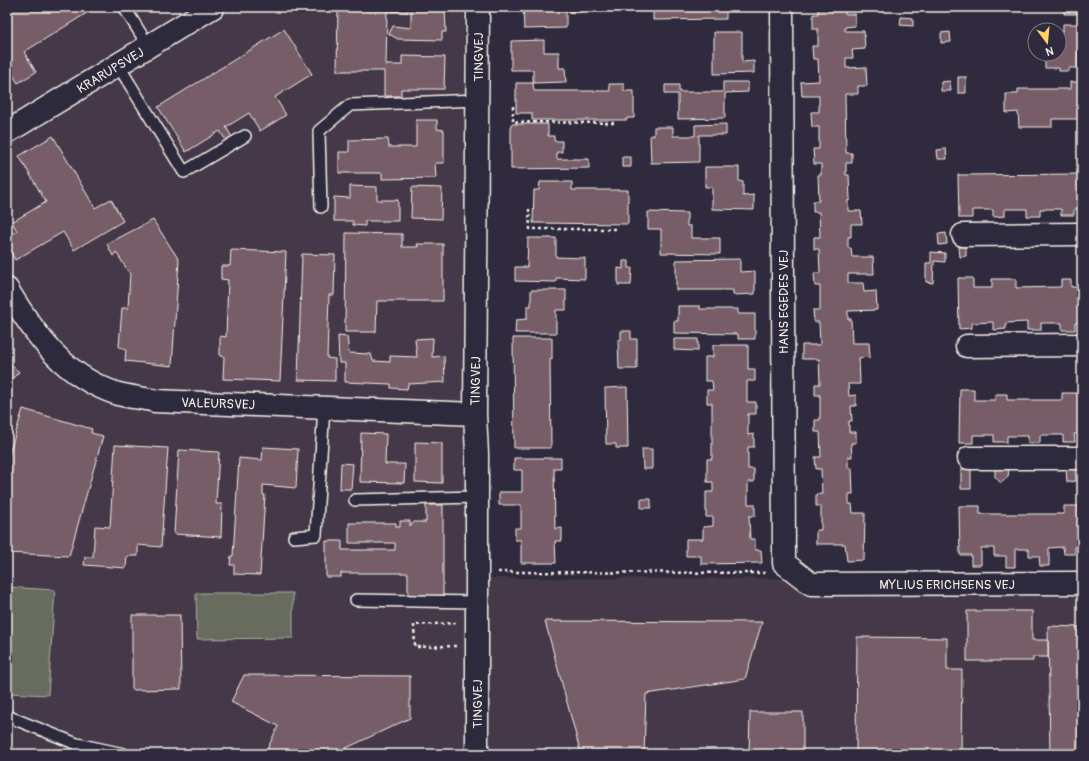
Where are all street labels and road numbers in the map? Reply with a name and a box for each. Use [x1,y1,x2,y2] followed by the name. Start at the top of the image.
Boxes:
[471,32,487,82] street label: TINGVEJ
[74,45,147,97] street label: KRARUPSVEJ
[776,250,792,354] street label: HANS EGEDES VEJ
[468,356,484,406] street label: TINGVEJ
[181,395,255,413] street label: VALEURSVEJ
[879,577,1015,593] street label: MYLIUS ERICHSENS VEJ
[470,679,486,729] street label: TINGVEJ

